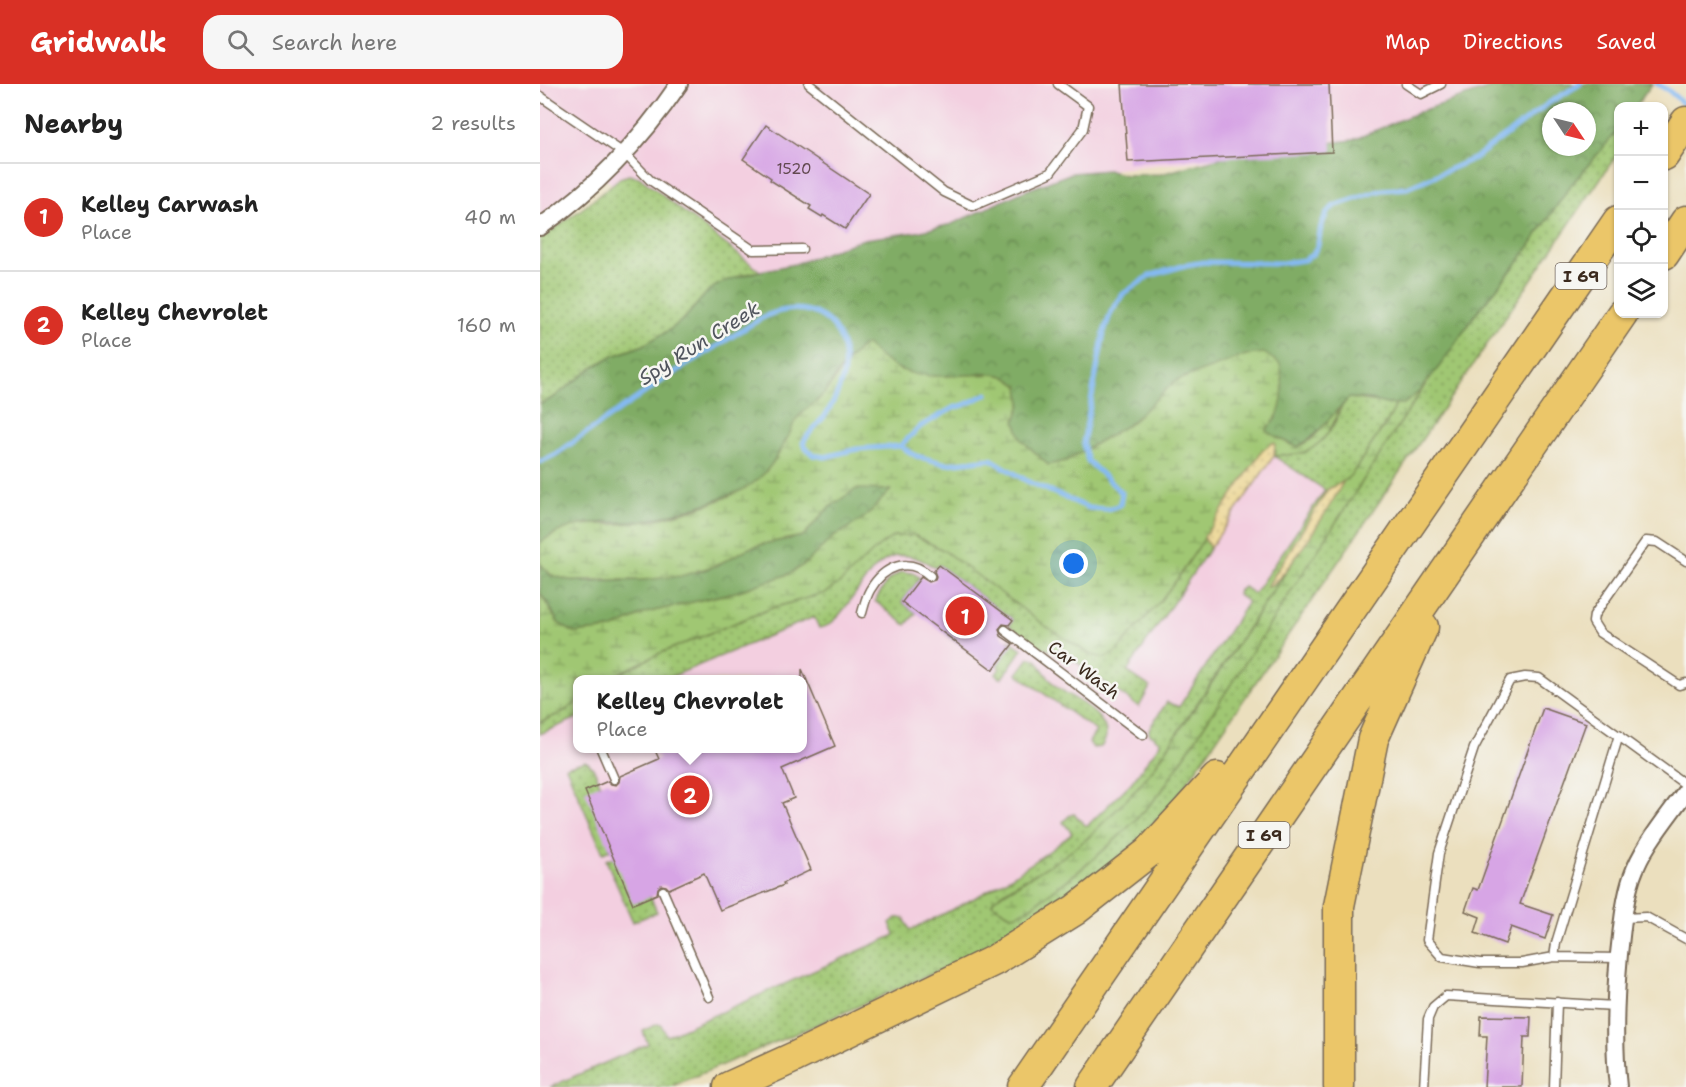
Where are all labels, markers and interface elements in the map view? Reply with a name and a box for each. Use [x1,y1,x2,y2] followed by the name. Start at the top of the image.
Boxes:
[203,15,623,69] search box
[30,23,167,61] text: Gridwalk
[224,26,257,59] icon: search
[272,28,398,57] text: Search here
[1385,28,1430,56] text: Map
[1463,28,1563,56] text: Directions
[1596,28,1656,56] text: Saved
[1542,102,1596,156] north arrow
[1614,102,1668,318] map controls
[1614,102,1668,156] button: +
[24,106,123,141] text: Nearby
[430,110,516,136] text: 2 results
[1614,156,1668,210] button: −
[777,159,811,179] house number: 1520
[81,190,259,219] text: Kelley Carwash
[39,204,48,230] text: 1
[464,204,516,230] text: 40 m
[1614,210,1668,264] button: locate
[81,219,132,245] text: Place
[1556,263,1606,289] road number: I 69
[1614,264,1668,318] button: layers
[633,295,765,391] water label: Spy Run Creek
[81,298,268,327] text: Kelley Chevrolet
[37,312,51,338] text: 2
[457,312,516,338] text: 160 m
[81,327,132,353] text: Place
[1059,549,1088,578] your location
[946,594,984,638] pin: 1
[1043,635,1125,705] street label: Car Wash
[573,675,807,753] popup
[596,687,784,716] text: Kelley Chevrolet
[596,716,647,742] text: Place
[670,772,710,818] pin: 2
[1238,822,1290,848] road number: I 69

